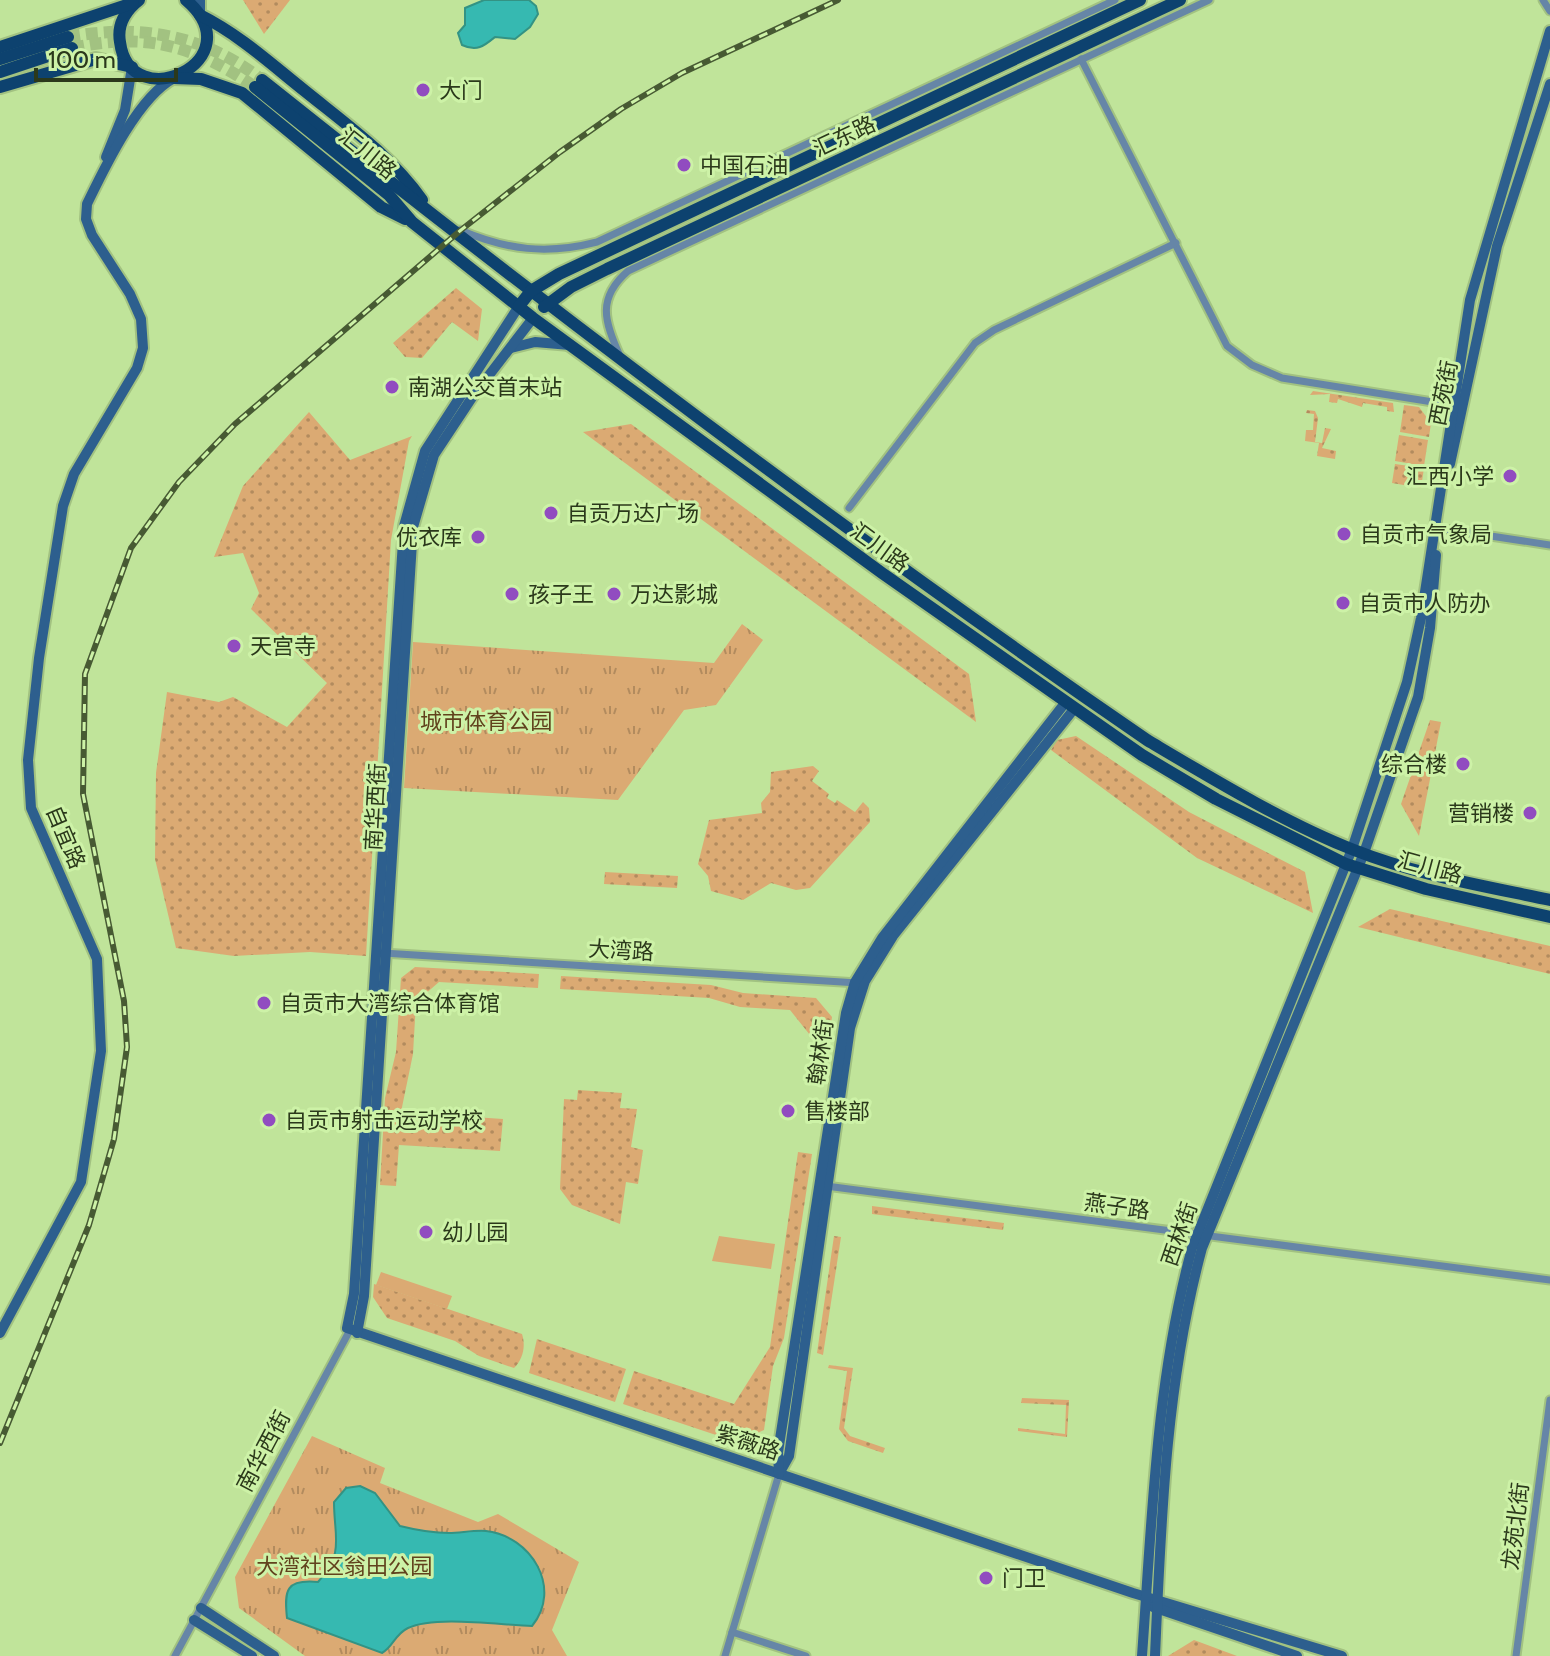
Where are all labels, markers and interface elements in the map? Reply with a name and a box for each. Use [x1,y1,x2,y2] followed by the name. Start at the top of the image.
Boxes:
[36,32,176,82] scale bar
[48,45,116,74] text: 100 m
[439,77,483,104] place label: 大门
[414,81,432,99] marker: 大门
[809,110,880,163] street label: 汇东路
[334,122,402,185] street label: 汇川路
[700,152,788,179] place label: 中国石油
[675,156,693,174] marker: 中国石油
[1424,358,1463,428] street label: 西苑街
[408,374,562,401] place label: 南湖公交首末站
[383,378,401,396] marker: 南湖公交首末站
[1406,463,1494,490] place label: 汇西小学
[1501,467,1519,485] marker: 汇西小学
[567,500,699,527] place label: 自贡万达广场
[542,504,560,522] marker: 自贡万达广场
[845,517,914,578] street label: 汇川路
[1360,521,1492,548] place label: 自贡市气象局
[396,524,462,551] place label: 优衣库
[1335,525,1353,543] marker: 自贡市气象局
[469,528,487,546] marker: 优衣库
[528,581,594,608] place label: 孩子王
[630,581,718,608] place label: 万达影城
[503,585,521,603] marker: 孩子王
[605,585,623,603] marker: 万达影城
[1359,590,1491,617] place label: 自贡市人防办
[1334,594,1352,612] marker: 自贡市人防办
[250,633,316,660] place label: 天宫寺
[225,637,243,655] marker: 天宫寺
[420,708,552,735] park label: 城市体育公园
[1381,751,1447,778] place label: 综合楼
[1454,755,1472,773] marker: 综合楼
[360,762,391,852] street label: 南华西街
[1448,800,1514,827] place label: 营销楼
[40,802,91,873] street label: 自宜路
[1521,804,1539,822] marker: 营销楼
[1394,846,1465,889] street label: 汇川路
[587,935,655,966] street label: 大湾路
[280,990,500,1017] place label: 自贡市大湾综合体育馆
[255,994,273,1012] marker: 自贡市大湾综合体育馆
[803,1018,838,1087] street label: 翰林街
[804,1098,870,1125] place label: 售楼部
[779,1102,797,1120] marker: 售楼部
[285,1107,483,1134] place label: 自贡市射击运动学校
[260,1111,278,1129] marker: 自贡市射击运动学校
[1082,1189,1151,1224] street label: 燕子路
[1156,1199,1203,1270] street label: 西林街
[442,1219,508,1246] place label: 幼儿园
[417,1223,435,1241] marker: 幼儿园
[231,1406,296,1496] street label: 南华西街
[712,1419,783,1466] street label: 紫薇路
[1497,1481,1534,1571] street label: 龙苑北街
[256,1553,432,1580] park label: 大湾社区翁田公园
[1002,1565,1046,1592] place label: 门卫
[977,1569,995,1587] marker: 门卫

